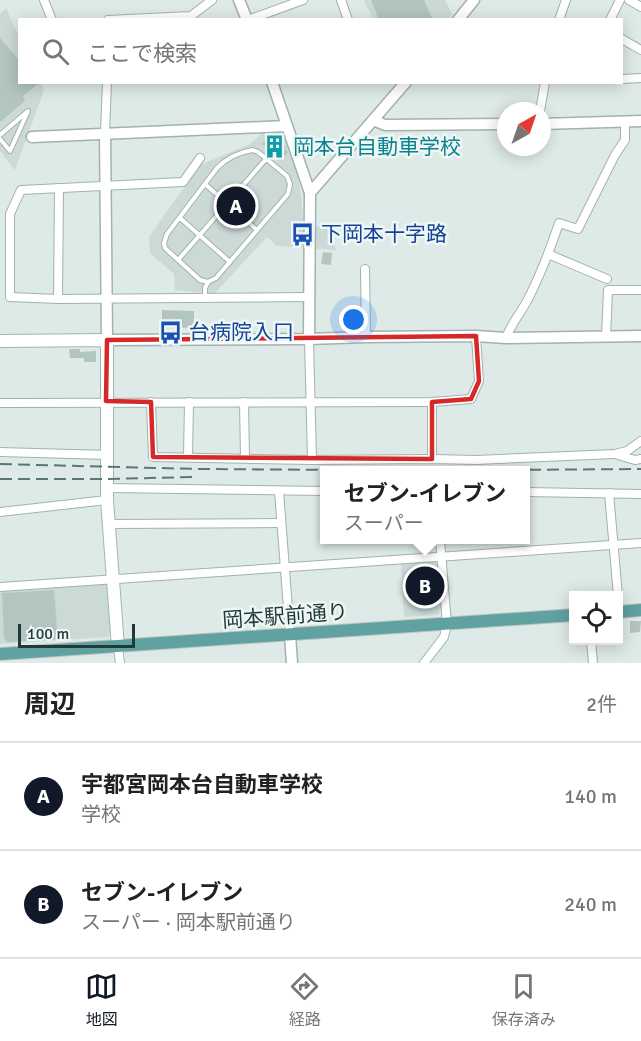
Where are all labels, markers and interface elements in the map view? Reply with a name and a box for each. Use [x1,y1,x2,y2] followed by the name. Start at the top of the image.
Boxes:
[18,18,623,84] search box
[39,35,72,68] icon: search
[87,40,197,67] text: ここで検索
[497,102,551,156] north arrow
[262,134,288,160] building icon: 岡本台自動車学校
[293,134,461,160] place label: 岡本台自動車学校
[216,184,256,228] pin: A
[290,221,316,247] bus stop icon: 下岡本十字路
[321,221,447,247] place label: 下岡本十字路
[339,305,368,334] your location
[158,319,184,345] bus stop icon: 台病院入口
[189,319,294,345] place label: 台病院入口
[320,466,530,544] popup
[344,480,506,507] text: セブン-イレブン
[344,511,424,536] text: スーパー
[406,564,444,608] pin: B
[569,591,623,645] map controls
[569,591,623,645] button: locate
[221,599,349,633] street label: 岡本駅前通り
[18,621,135,648] scale bar
[27,624,69,644] text: 100 m
[24,689,76,721] text: 周辺
[586,692,617,717] text: 2件
[81,771,323,798] text: 宇都宮岡本台自動車学校
[37,784,50,809] text: A
[564,784,617,809] text: 140 m
[81,802,121,827] text: 学校
[81,879,243,906] text: セブン-イレブン
[37,892,50,917] text: B
[564,892,617,917] text: 240 m
[81,910,296,935] text: スーパー · 岡本駅前通り
[85,970,118,1030] tab: 地図
[288,970,321,1030] tab: 経路
[492,970,556,1030] tab: 保存済み

